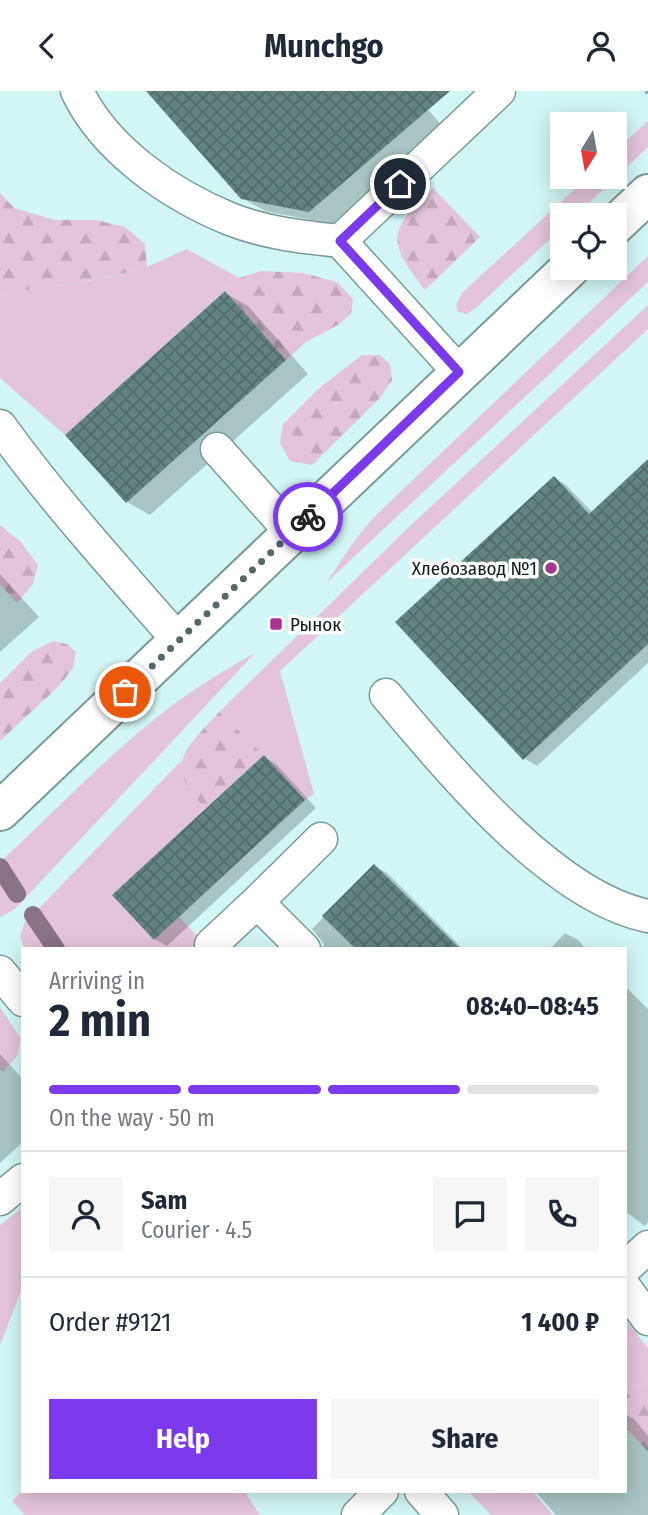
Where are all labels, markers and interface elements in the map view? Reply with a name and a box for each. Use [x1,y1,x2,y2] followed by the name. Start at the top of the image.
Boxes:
[28,27,66,65] icon: back
[264,27,384,65] text: Munchgo
[582,27,620,65] icon: person
[550,112,626,189] north arrow
[550,112,627,280] map controls
[370,154,430,214] pin
[381,165,419,203] icon: home
[550,203,627,280] button: locate
[273,482,343,552] courier
[289,498,327,536] icon: bike
[412,557,537,580] place label: Хлебозавод №1
[543,560,559,576] marker: Хлебозавод №1
[290,613,341,636] place label: Рынок
[268,616,284,632] marker: Рынок
[95,662,155,722] pin
[106,673,144,711] icon: bag
[49,967,145,995] text: Arriving in
[466,991,599,1022] text: 08:40–08:45
[49,993,151,1048] text: 2 min
[49,1104,215,1132] text: On the way · 50 m
[49,1177,123,1251] button: person
[433,1177,507,1251] button: chat
[525,1177,599,1251] button: phone
[141,1185,187,1216] text: Sam
[141,1216,252,1244] text: Courier · 4.5
[49,1307,171,1338] text: Order #9121
[521,1307,599,1338] text: 1 400 ₽
[49,1399,317,1479] button: Help
[331,1399,599,1479] button: Share

